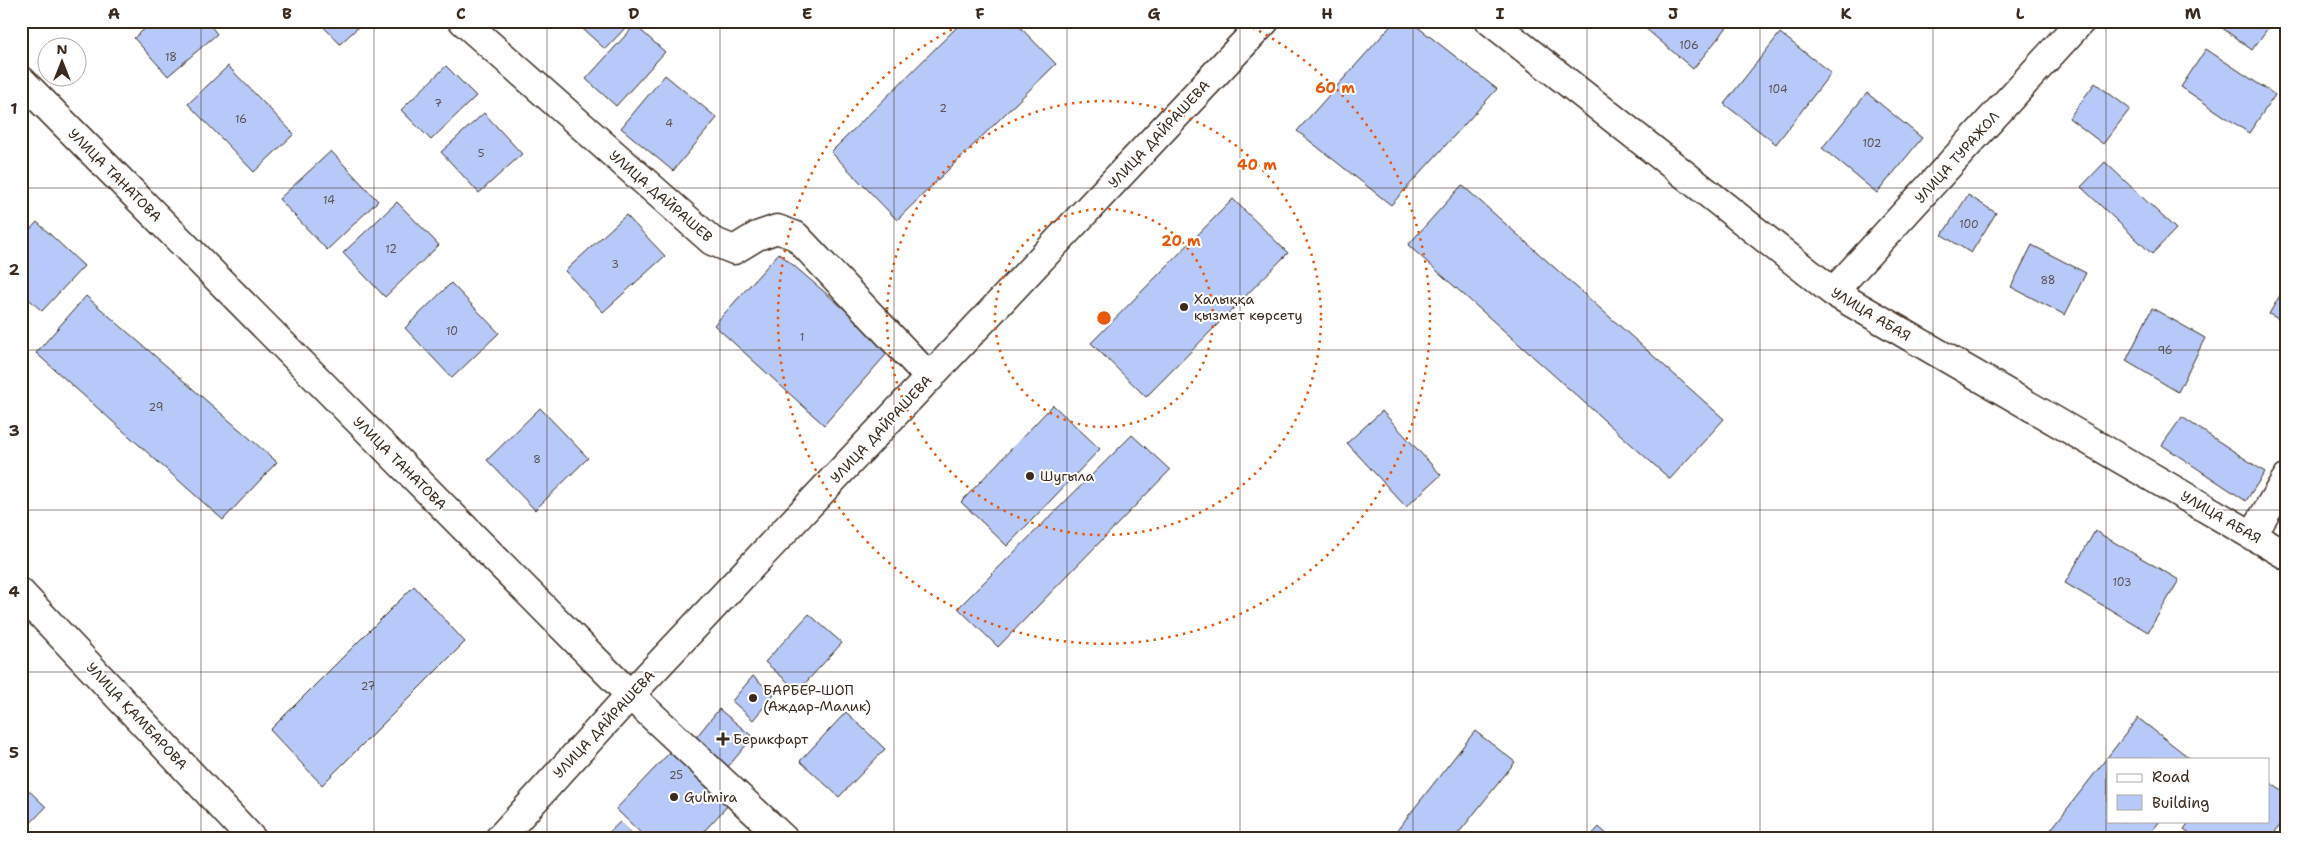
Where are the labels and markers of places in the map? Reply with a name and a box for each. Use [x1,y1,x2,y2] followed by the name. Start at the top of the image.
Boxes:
[1194,290,1302,324] place label: Халыққа қызмет көрсету
[1178,301,1190,313] marker: Халыққа қызмет көрсету
[1095,309,1113,327] centre of rings
[1040,467,1094,485] place label: Шугыла
[1024,470,1036,482] marker: Шугыла
[763,681,871,715] place label: БАРБЕР-ШОП (Аждар-Малик)
[747,692,759,704] marker: БАРБЕР-ШОП (Аждар-Малик)
[733,730,809,748] place label: Берикфарт
[717,733,729,745] marker: Берикфарт
[684,788,737,806] place label: Gulmira
[668,791,680,803] marker: Gulmira

